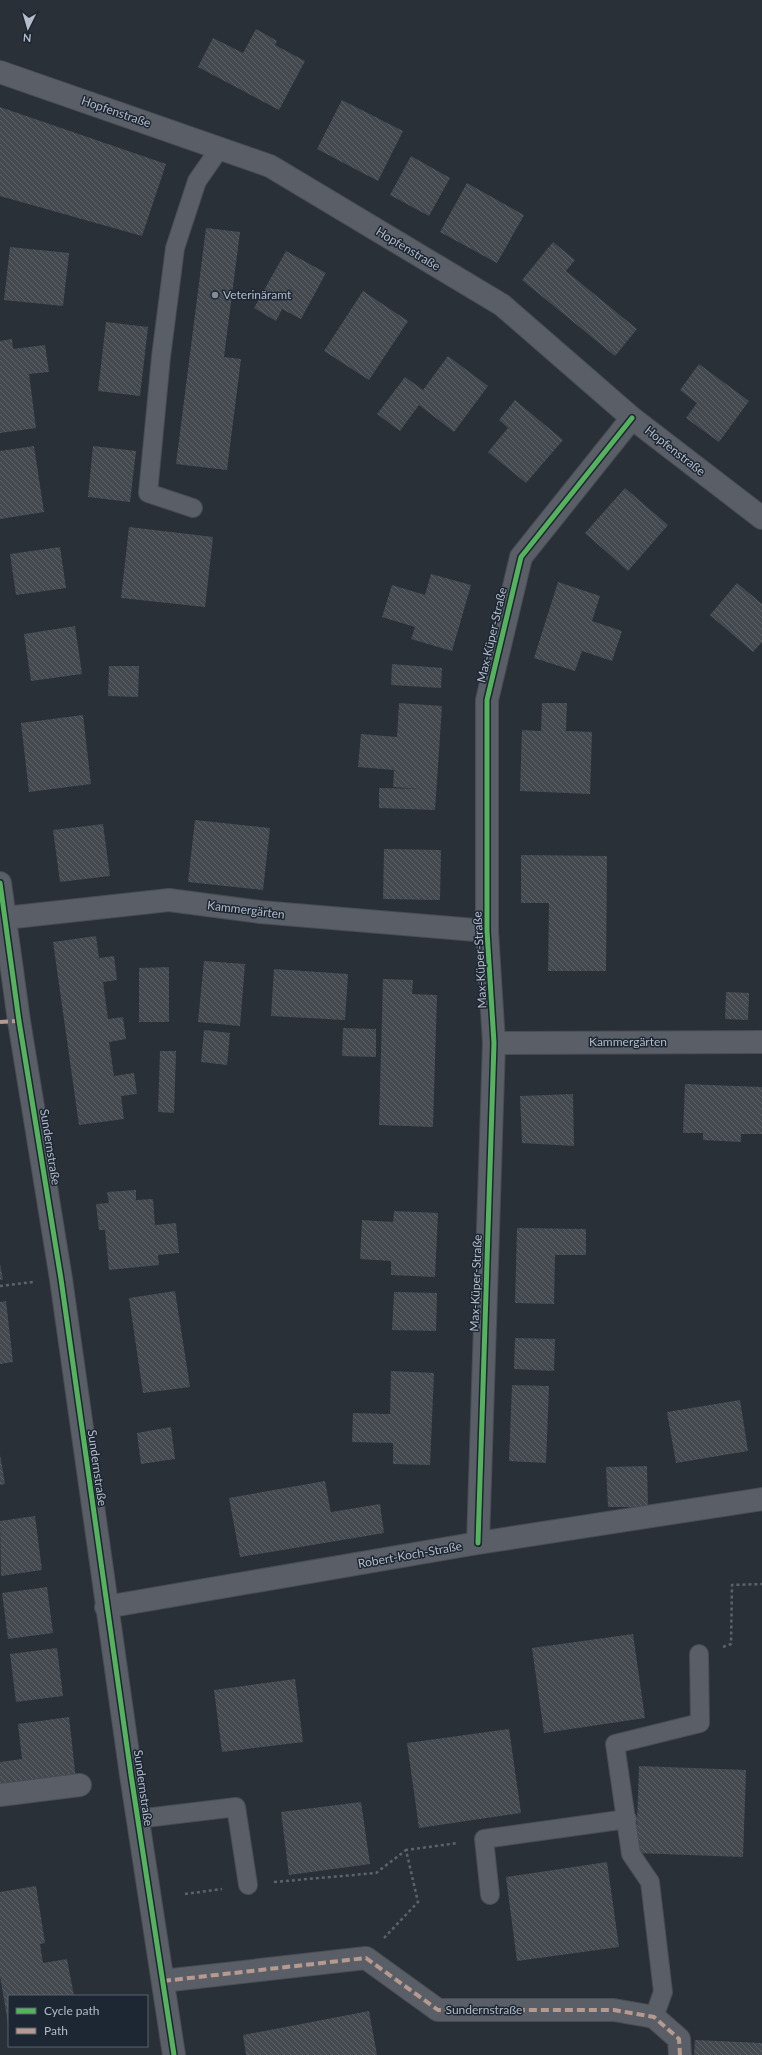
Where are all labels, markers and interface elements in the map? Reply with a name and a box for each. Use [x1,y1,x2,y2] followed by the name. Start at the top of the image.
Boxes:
[8,8,48,48] north arrow
[22,32,32,45] text: N
[79,93,153,130] street label: Hopfenstraße
[373,223,443,274] street label: Hopfenstraße
[223,287,292,302] place label: Veterinäramt
[210,290,220,300] marker: Veterinäramt
[642,422,708,479] street label: Hopfenstraße
[473,586,510,684] street label: Max-Küper-Straße
[206,897,286,922] street label: Kammergärten
[469,911,490,1009] street label: Max-Küper-Straße
[589,1034,667,1049] street label: Kammergärten
[37,1108,64,1186] street label: Sundernstraße
[466,1234,485,1332] street label: Max-Küper-Straße
[85,1429,110,1507] street label: Sundernstraße
[357,1538,463,1571] street label: Robert-Koch-Straße
[131,1749,156,1827] street label: Sundernstraße
[8,1995,148,2047] legend
[446,2002,522,2017] street label: Sundernstraße
[44,2003,99,2018] text: Cycle path
[44,2023,68,2038] text: Path

